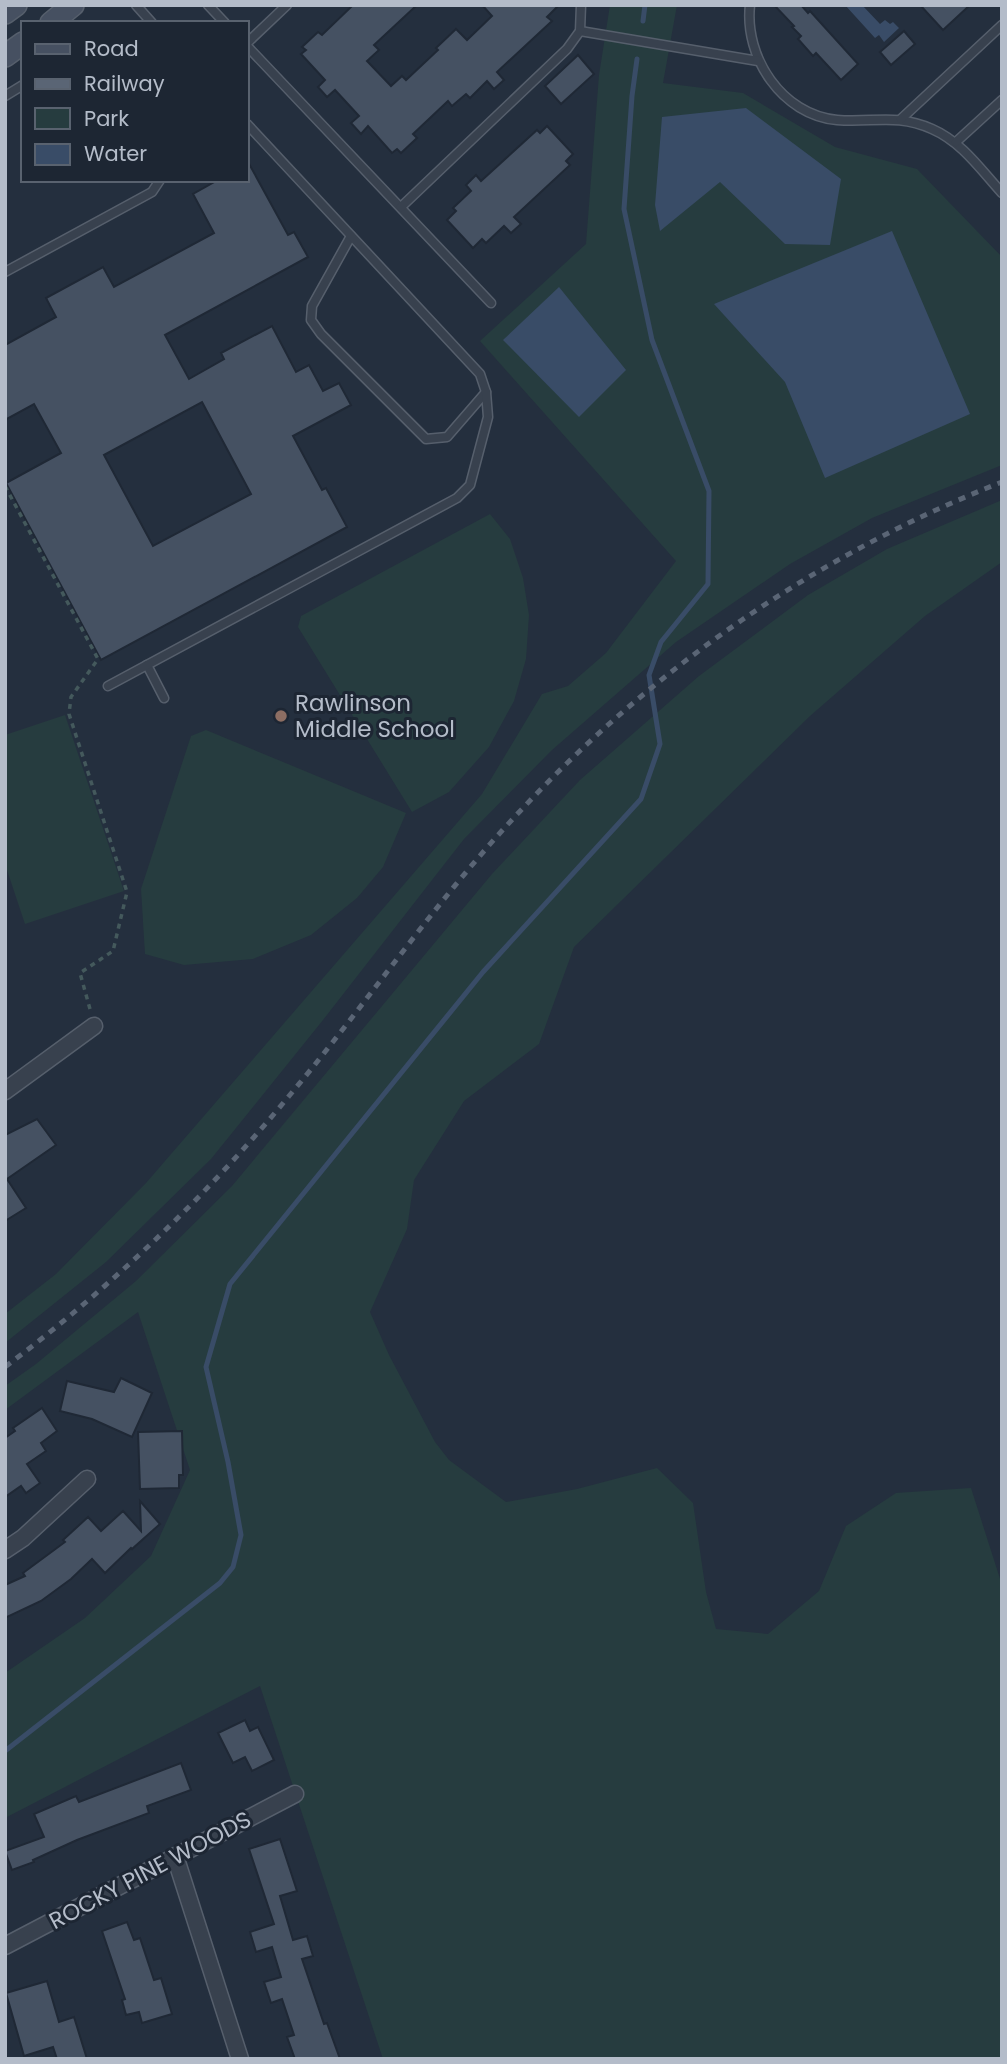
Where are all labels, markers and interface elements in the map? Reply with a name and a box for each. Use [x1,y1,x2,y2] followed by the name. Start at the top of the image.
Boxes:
[21,21,248,182] legend
[84,34,139,63] text: Road
[84,69,165,98] text: Railway
[84,104,129,133] text: Park
[84,139,147,168] text: Water
[295,687,455,745] place label: Rawlinson Middle School
[273,708,289,724] marker: Rawlinson Middle School
[43,1803,257,1937] street label: ROCKY PINE WOODS

